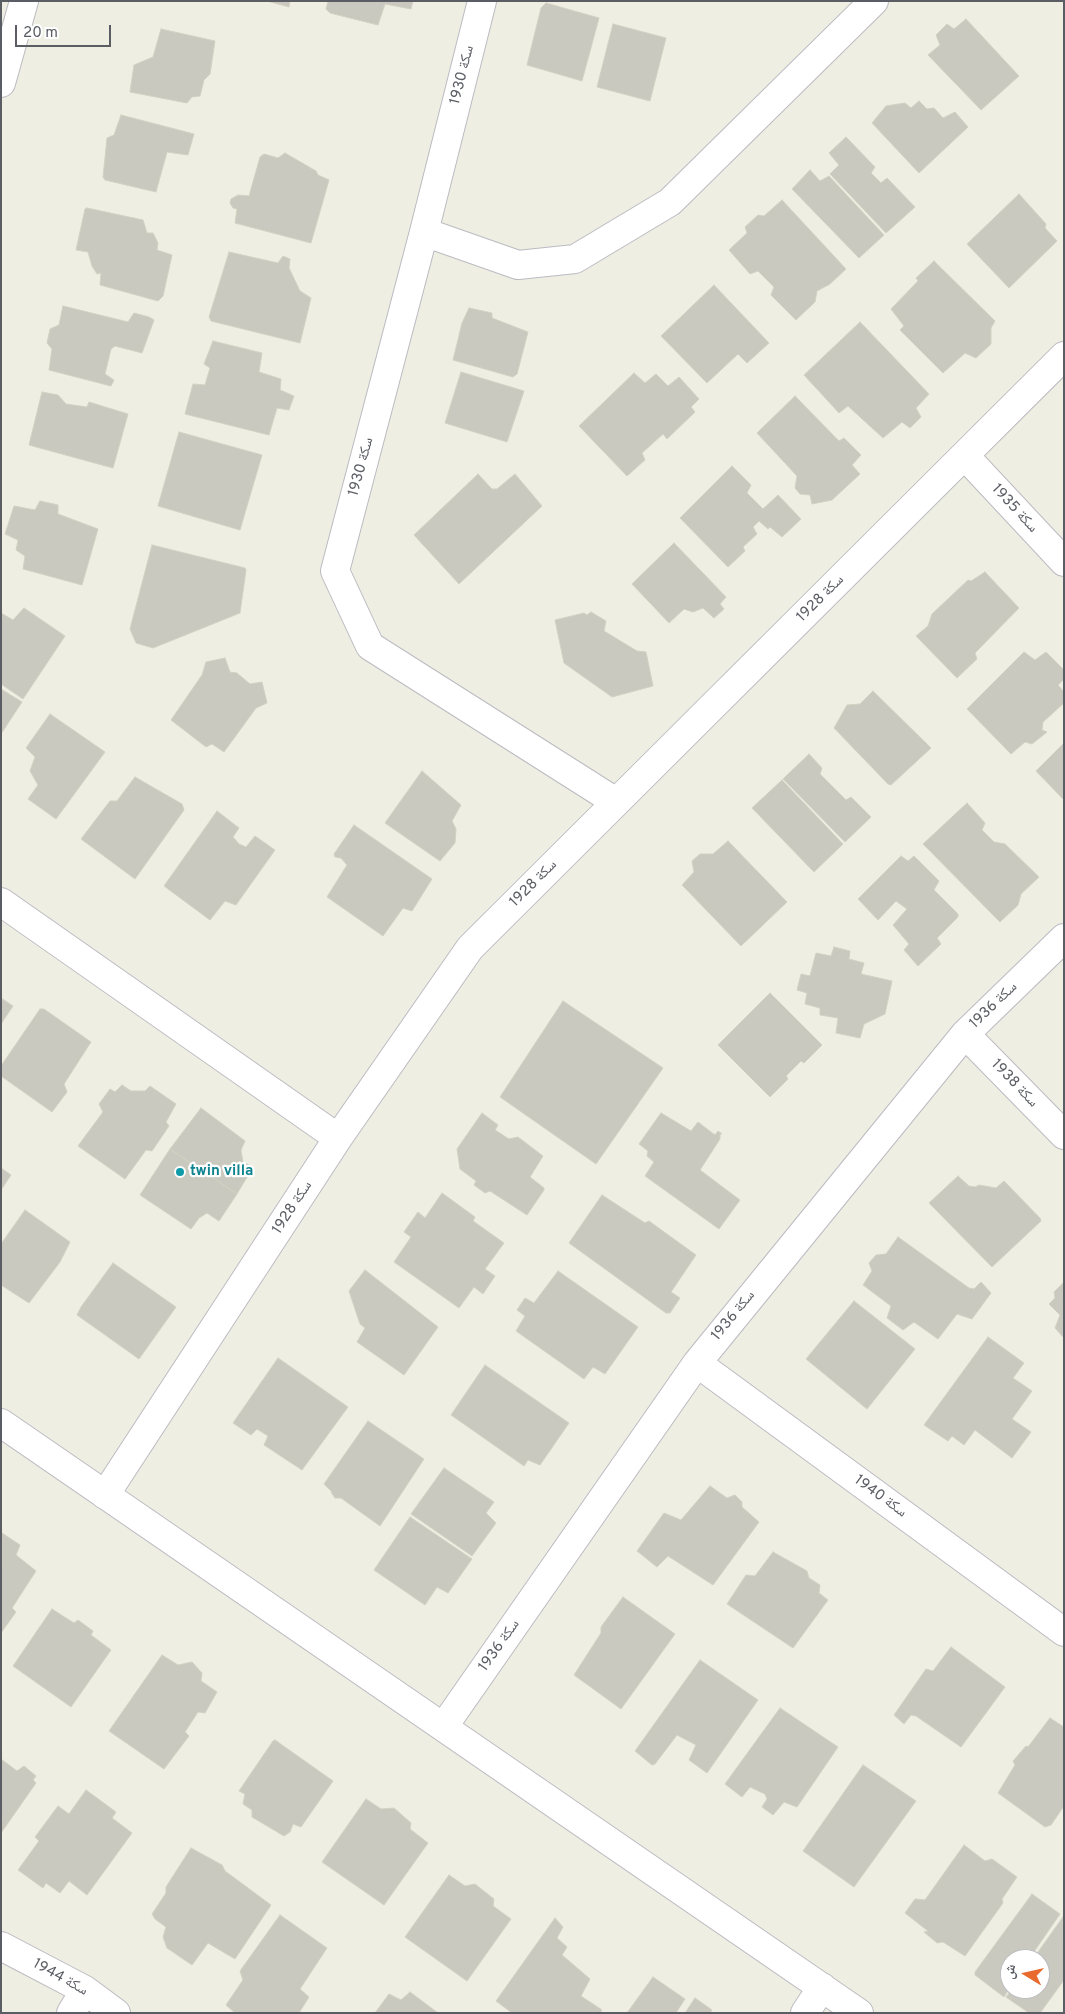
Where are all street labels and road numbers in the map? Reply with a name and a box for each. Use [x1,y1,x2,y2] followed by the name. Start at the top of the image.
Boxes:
[447,44,479,106] street label: سكة 1930
[346,436,378,498] street label: سكة 1930
[987,481,1041,537] street label: سكة 1935
[793,571,849,627] street label: سكة 1928
[506,856,562,912] street label: سكة 1928
[966,979,1022,1033] street label: سكة 1936
[987,1056,1041,1112] street label: سكة 1938
[269,1178,317,1238] street label: سكة 1928
[708,1287,760,1345] street label: سكة 1936
[850,1472,910,1522] street label: سكة 1940
[476,1616,524,1676] street label: سكة 1936
[29,1956,91,2000] street label: سكة 1944

